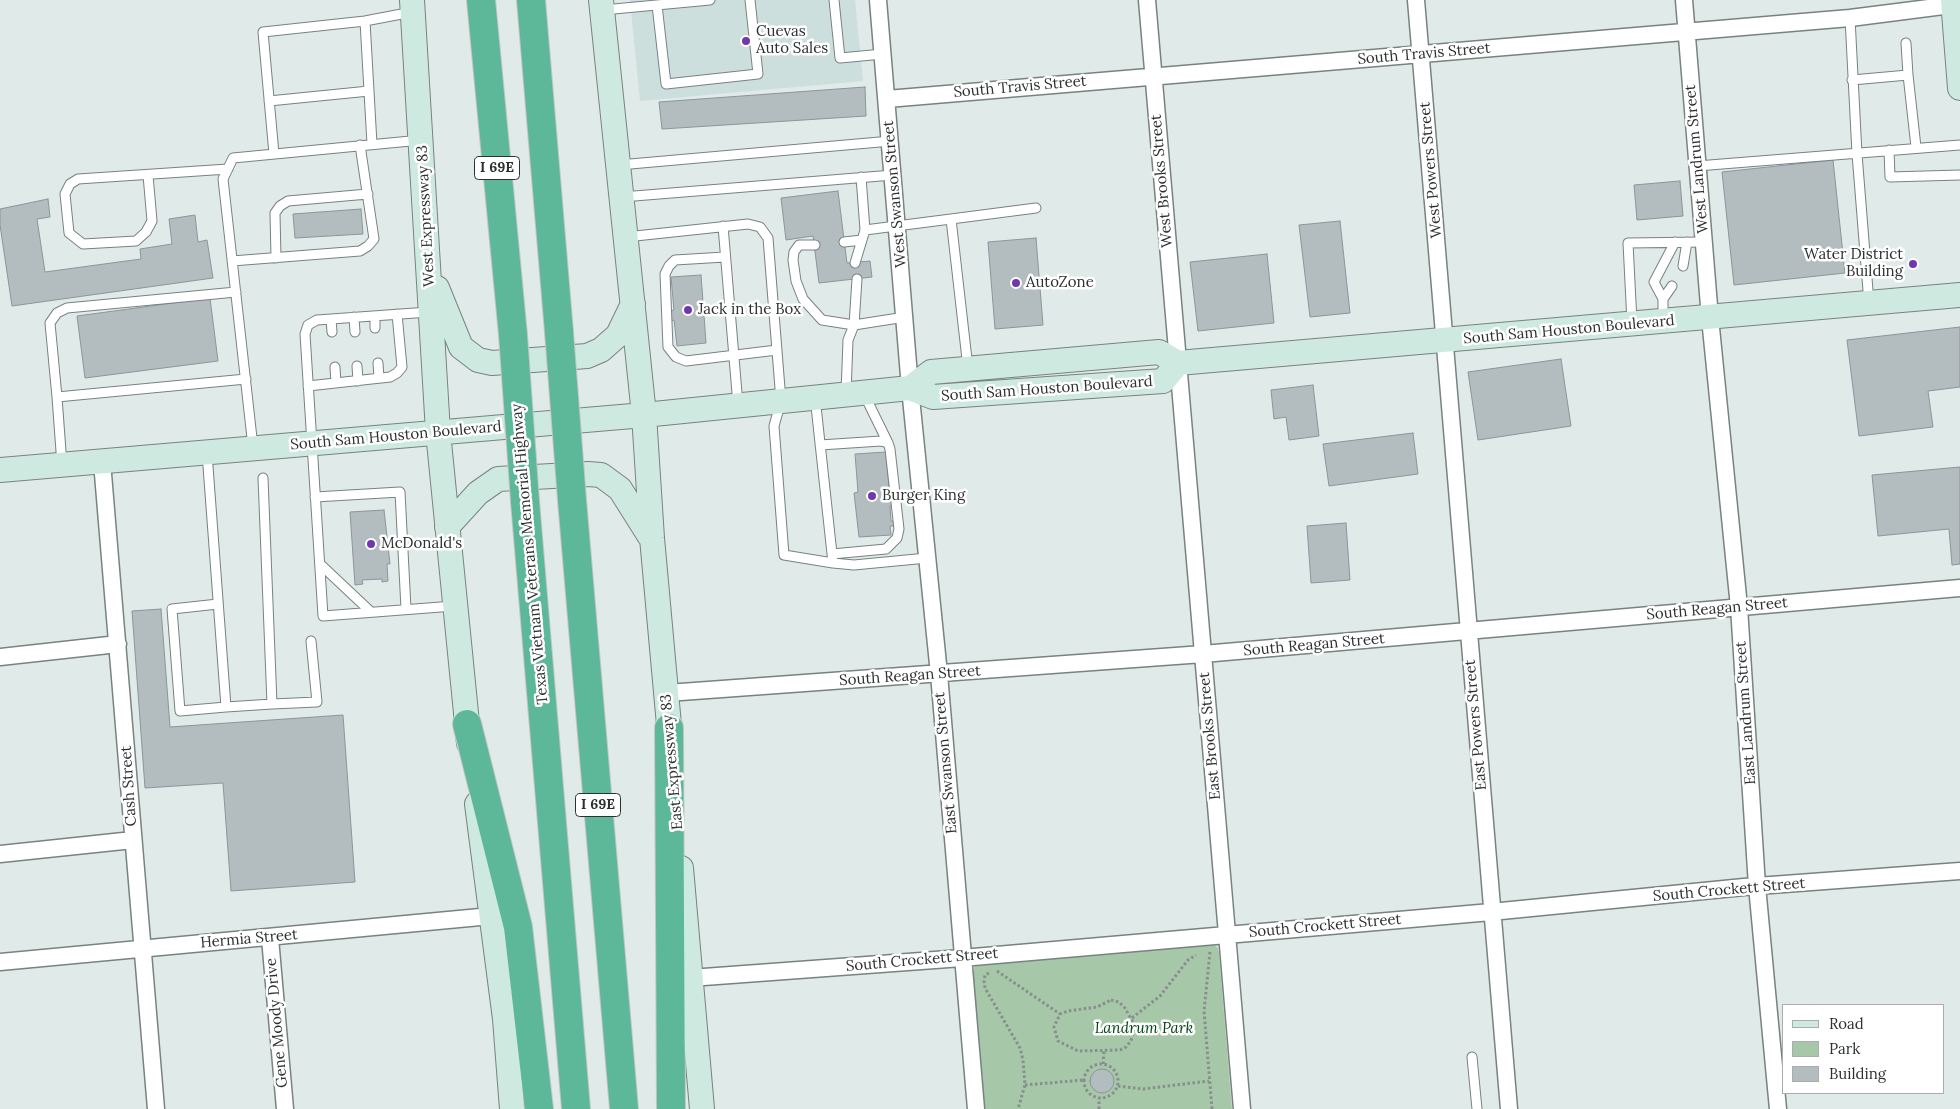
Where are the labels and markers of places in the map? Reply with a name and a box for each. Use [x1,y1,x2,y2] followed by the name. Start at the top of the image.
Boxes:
[756,23,828,58] place label: Cuevas Auto Sales
[740,35,752,47] marker: Cuevas Auto Sales
[1804,246,1903,281] place label: Water District Building
[1907,258,1919,270] marker: Water District Building
[1026,274,1094,292] place label: AutoZone
[1010,277,1022,289] marker: AutoZone
[698,301,801,319] place label: Jack in the Box
[682,304,694,316] marker: Jack in the Box
[882,487,965,505] place label: Burger King
[866,490,878,502] marker: Burger King
[381,535,462,553] place label: McDonald's
[365,538,377,550] marker: McDonald's

